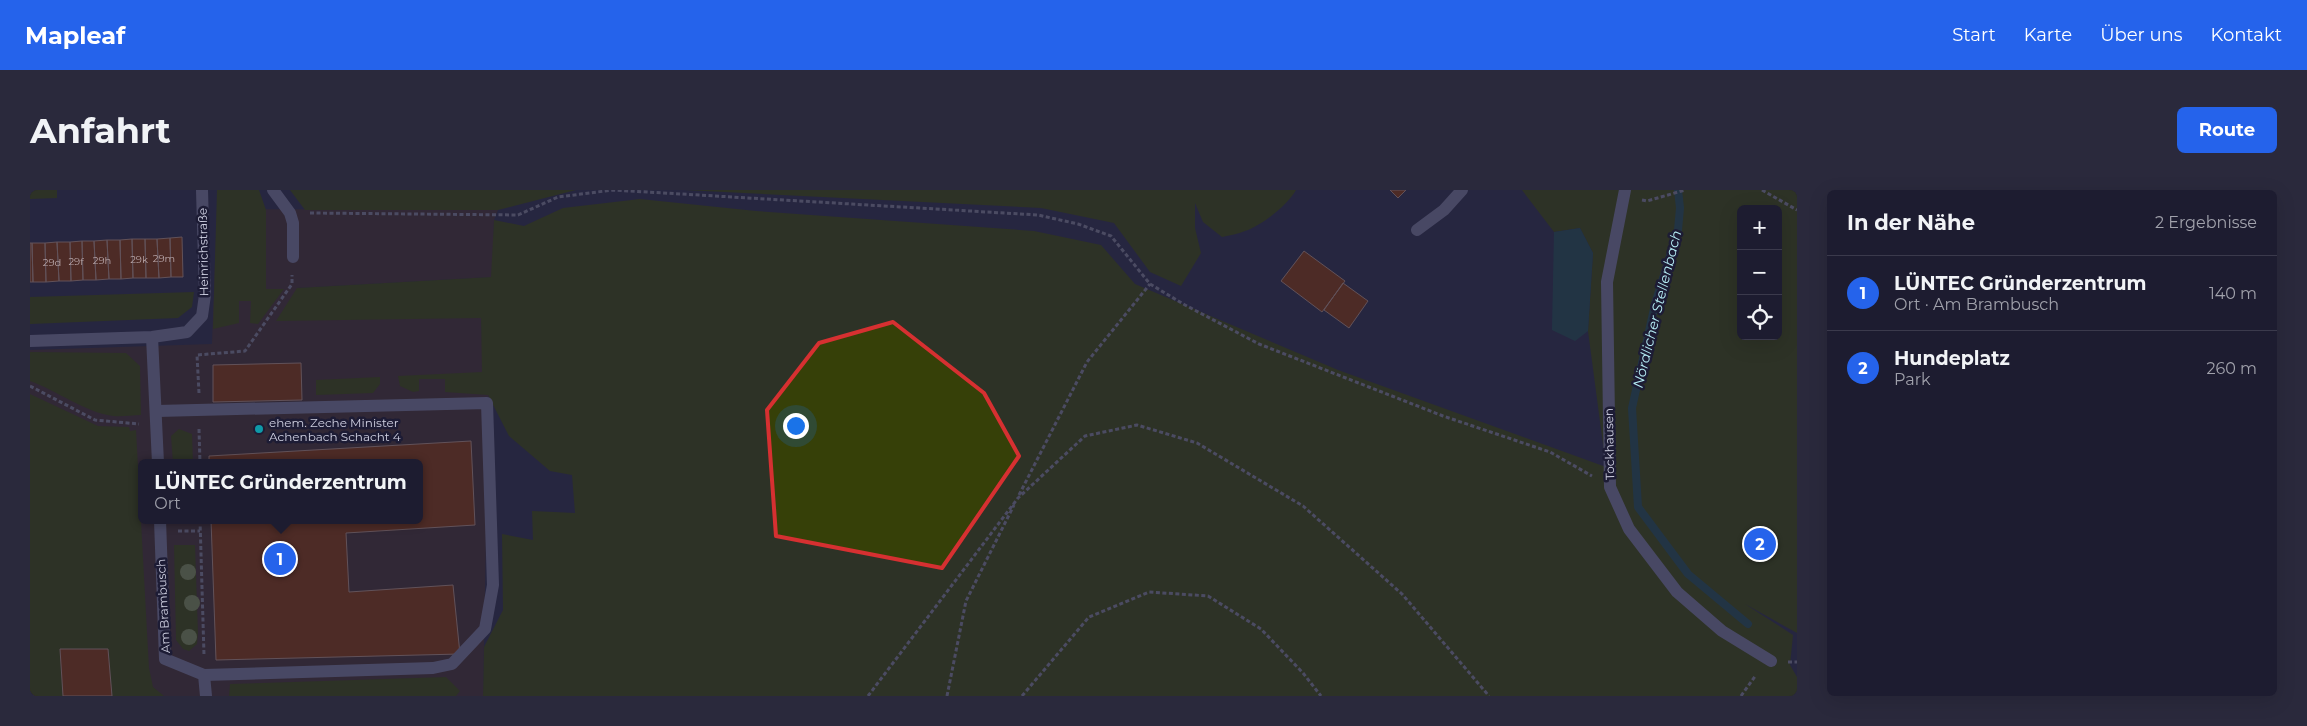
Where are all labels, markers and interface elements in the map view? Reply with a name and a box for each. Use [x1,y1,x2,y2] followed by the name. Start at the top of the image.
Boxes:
[25,21,125,50] text: Mapleaf
[1952,24,1996,46] text: Start
[2024,24,2072,46] text: Karte
[2100,24,2183,46] text: Über uns
[2211,24,2282,46] text: Kontakt
[2177,107,2277,153] button: Route
[30,109,171,152] text: Anfahrt
[1737,205,1782,340] map controls
[1737,205,1782,250] button: +
[195,208,211,296] street label: Heinrichstraße
[1847,210,1975,235] text: In der Nähe
[2155,213,2257,232] text: 2 Ergebnisse
[1629,228,1685,390] water label: Nördlicher Stellenbach
[1737,250,1782,295] button: −
[153,252,175,265] house number: 29m
[130,253,148,266] house number: 29k
[93,254,111,267] house number: 29h
[68,255,84,268] house number: 29f
[43,256,61,269] house number: 29d
[1894,272,2146,295] text: LÜNTEC Gründerzentrum
[1860,284,1866,303] text: 1
[2209,284,2257,303] text: 140 m
[1737,295,1782,340] button: locate
[1894,295,2059,314] text: Ort · Am Brambusch
[1894,347,2010,370] text: Hundeplatz
[1858,359,1868,378] text: 2
[2206,359,2257,378] text: 260 m
[1894,370,1931,389] text: Park
[1601,408,1617,480] street label: Tockhausen
[783,413,809,439] your location
[269,415,401,444] place label: ehem. Zeche Minister Achenbach Schacht 4
[253,423,265,435] marker: ehem. Zeche Minister Achenbach Schacht 4
[138,459,423,524] popup
[154,471,407,494] text: LÜNTEC Gründerzentrum
[154,494,181,513] text: Ort
[1744,525,1776,563] pin: 2
[264,540,296,578] pin: 1
[153,558,173,654] street label: Am Brambusch

